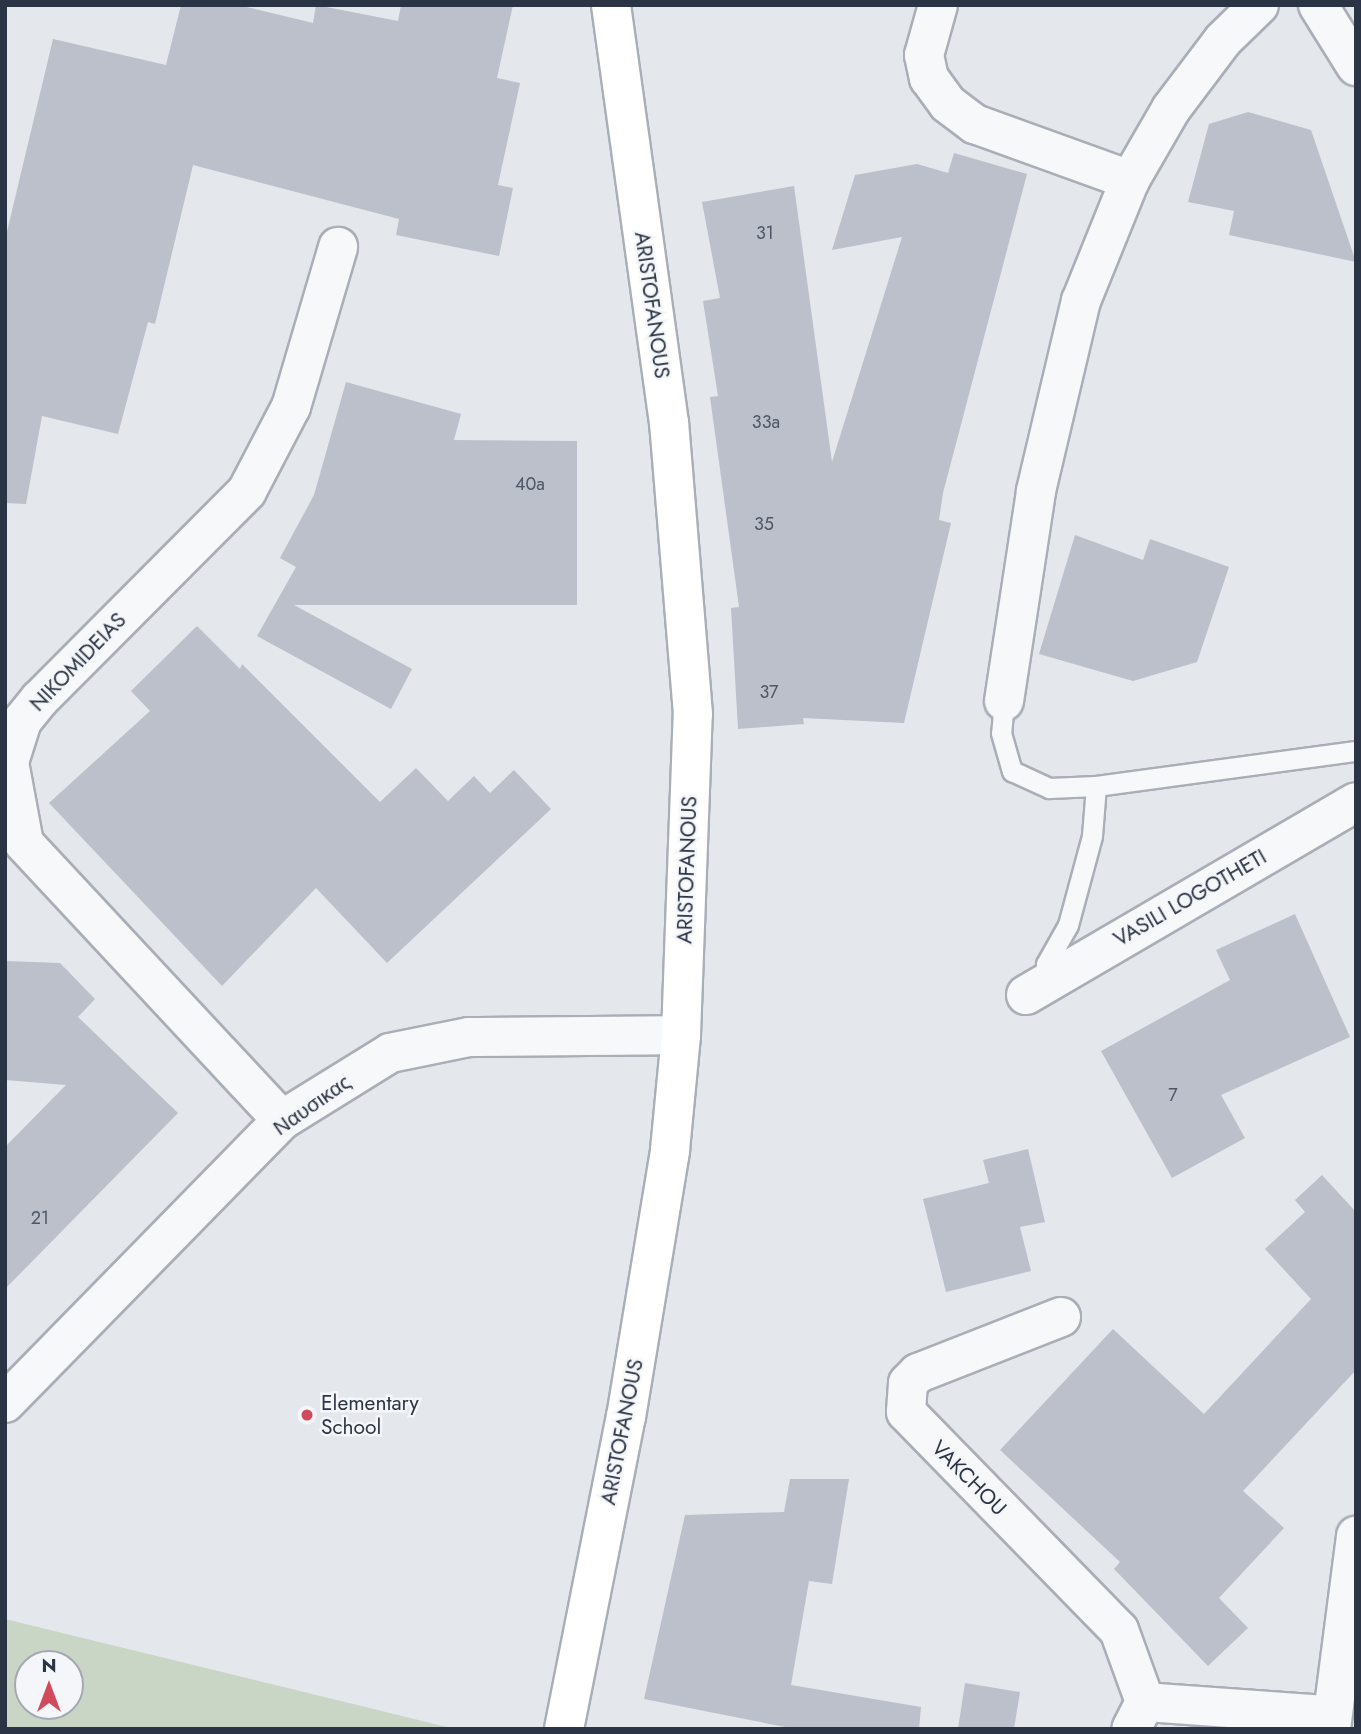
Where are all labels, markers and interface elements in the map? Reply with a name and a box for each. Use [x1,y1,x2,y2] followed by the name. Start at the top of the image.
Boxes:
[756,222,774,244] house number: 31
[629,230,675,380] street label: ARISTOFANOUS
[752,411,780,433] house number: 33a
[515,473,545,495] house number: 40a
[754,513,774,535] house number: 35
[25,607,131,717] street label: NIKOMIDEIAS
[759,681,779,703] house number: 37
[672,796,702,944] street label: ARISTOFANOUS
[1109,844,1271,952] street label: VASILI LOGOTHETI
[268,1069,356,1141] street label: Ναυσικας
[1168,1084,1178,1106] house number: 7
[31,1207,49,1229] house number: 21
[596,1357,648,1507] street label: ARISTOFANOUS
[321,1390,419,1440] place label: Elementary School
[299,1407,315,1423] marker: Elementary School
[926,1435,1012,1521] street label: VAKCHOU
[14,1650,84,1720] north arrow
[41,1652,57,1679] text: N

